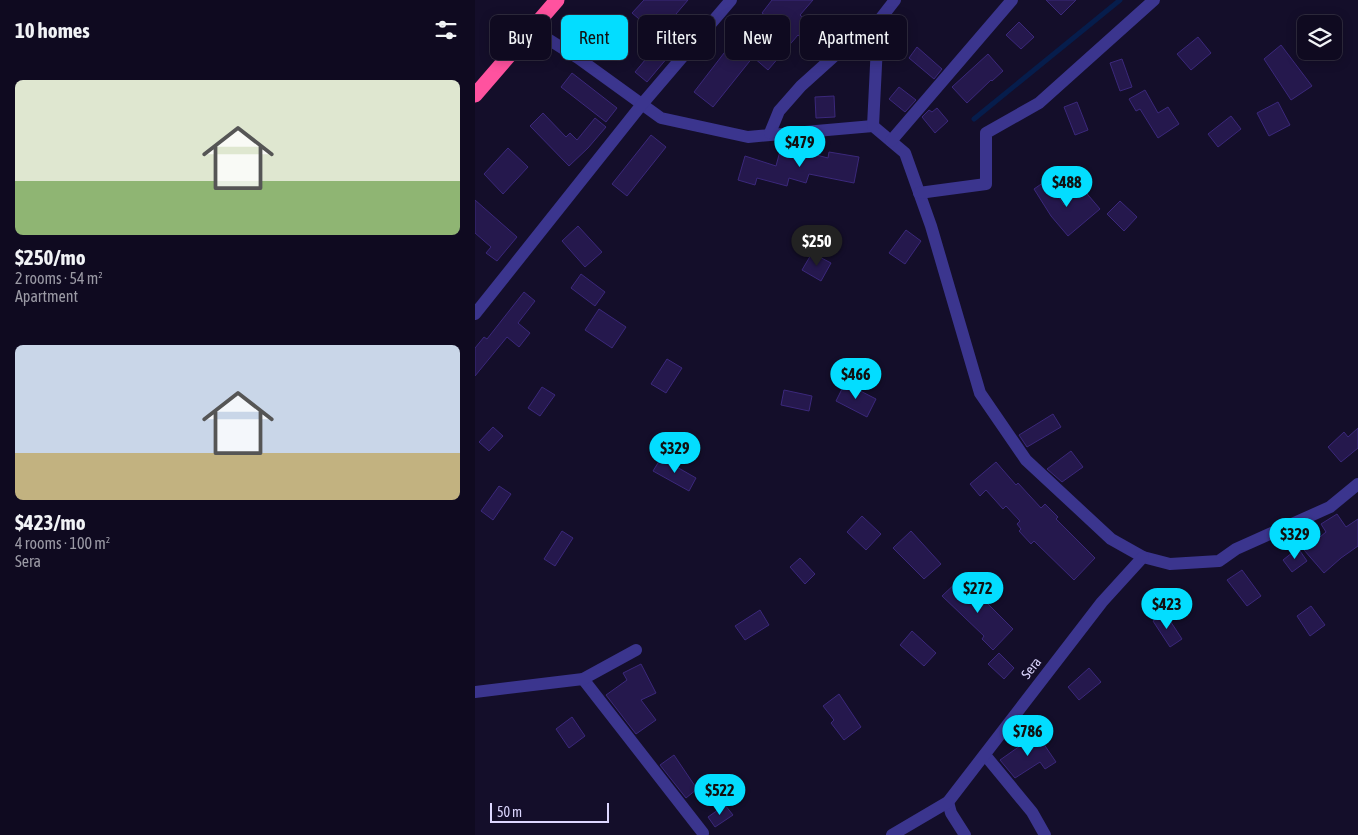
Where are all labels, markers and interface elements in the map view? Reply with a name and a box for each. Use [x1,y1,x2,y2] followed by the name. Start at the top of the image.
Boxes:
[490,15,551,60] chip: Buy
[561,15,628,60] chip: Rent
[638,15,715,60] chip: Filters
[725,15,790,60] chip: New
[800,15,907,60] chip: Apartment
[1297,15,1342,60] map controls
[1297,15,1342,60] button: layers
[432,16,460,44] icon: filters
[15,18,90,42] text: 10 homes
[193,113,283,203] icon: home
[770,126,830,168] pin: $479
[785,133,815,151] text: $479
[1037,166,1097,208] pin: $488
[1052,173,1082,191] text: $488
[787,224,847,267] pin: $250
[802,232,832,250] text: $250
[15,245,86,269] text: $250/mo
[15,269,103,287] text: 2 rooms · 54 m²
[15,287,78,305] text: Apartment
[826,358,886,400] pin: $466
[841,365,871,383] text: $466
[193,378,283,468] icon: home
[645,432,705,474] pin: $329
[660,439,690,457] text: $329
[15,510,86,534] text: $423/mo
[1265,518,1325,560] pin: $329
[1280,525,1310,543] text: $329
[15,534,110,552] text: 4 rooms · 100 m²
[15,552,41,570] text: Sera
[948,572,1008,614] pin: $272
[963,579,993,597] text: $272
[1137,588,1197,630] pin: $423
[1152,595,1182,613] text: $423
[1018,654,1044,682] street label: Sera
[998,714,1058,757] pin: $786
[1013,722,1043,740] text: $786
[690,774,750,816] pin: $522
[705,781,735,799] text: $522
[490,800,609,823] scale bar
[497,804,522,820] text: 50 m

